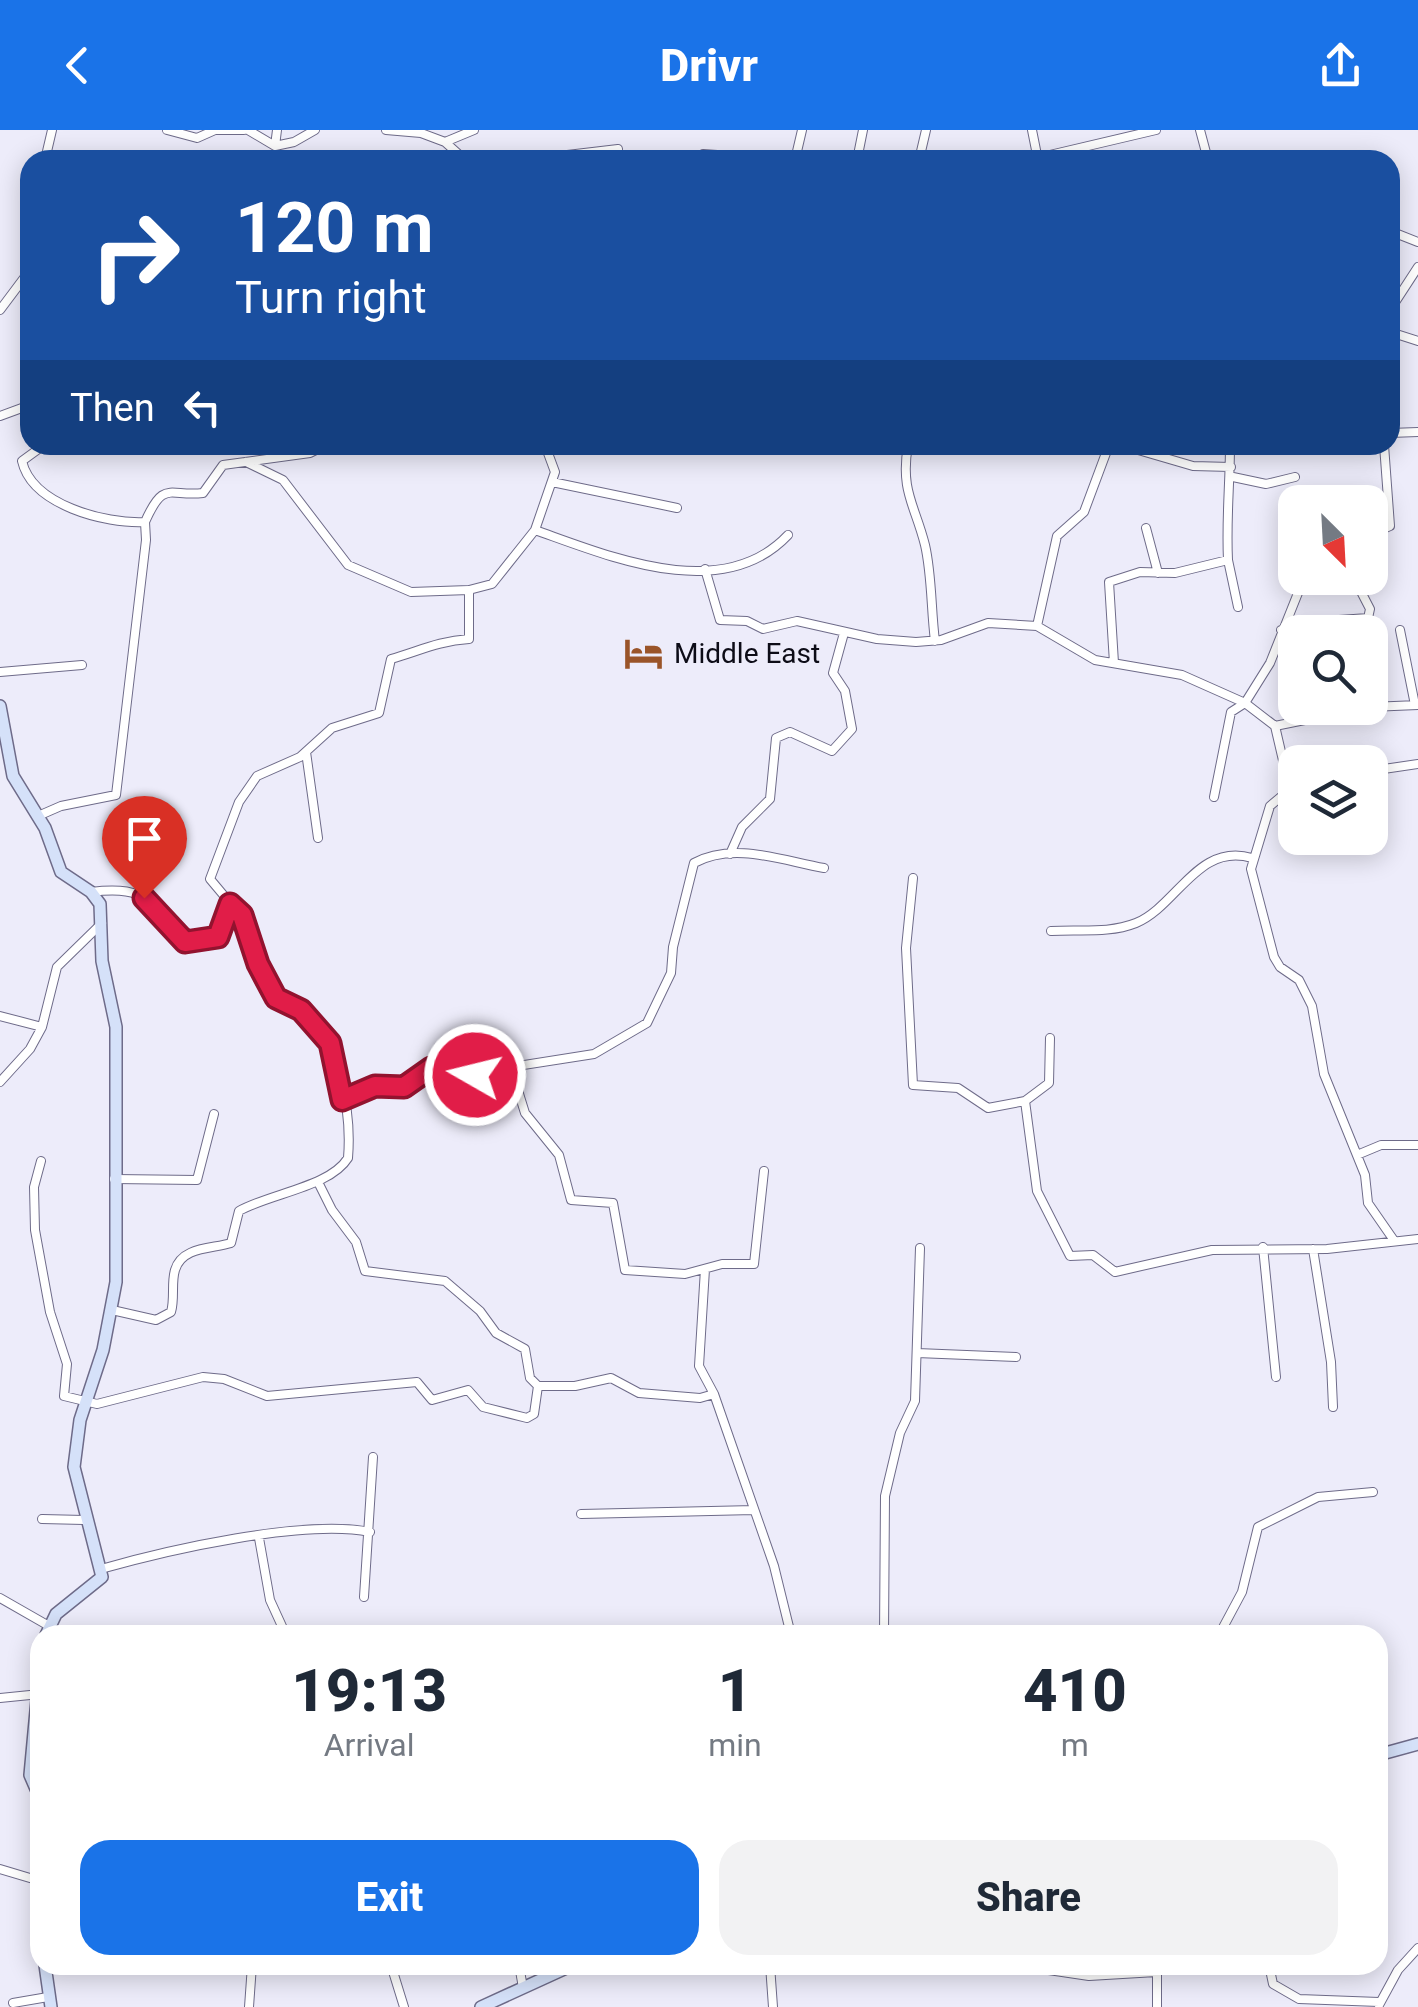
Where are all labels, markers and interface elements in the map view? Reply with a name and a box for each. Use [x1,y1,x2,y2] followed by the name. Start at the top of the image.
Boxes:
[50,38,105,93] icon: back
[1313,38,1368,93] icon: share
[660,39,758,92] text: Drivr
[235,187,434,269] text: 120 m
[70,190,200,320] icon: right
[235,271,427,324] text: Turn right
[175,380,230,435] icon: left
[70,386,155,430] text: Then
[1278,485,1388,595] north arrow
[1278,485,1388,855] map controls
[1278,615,1388,725] button: search
[623,632,665,674] hotel icon: Middle East
[674,637,820,670] place label: Middle East
[1278,745,1388,855] button: layers
[102,796,187,899] pin
[117,811,172,866] icon: arrive
[423,1023,527,1127] position arrow
[291,1655,447,1726] text: 19:13
[718,1655,752,1726] text: 1
[1023,1655,1127,1726] text: 410
[324,1726,415,1764] text: Arrival
[708,1726,762,1764] text: min
[1061,1726,1089,1764] text: m
[80,1840,699,1955] button: Exit
[719,1840,1338,1955] button: Share

